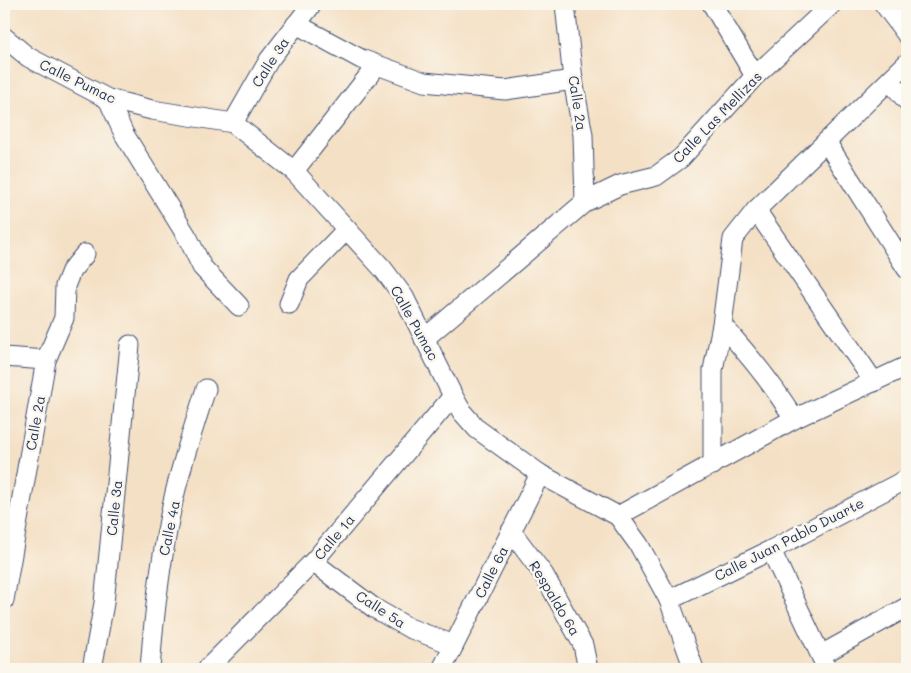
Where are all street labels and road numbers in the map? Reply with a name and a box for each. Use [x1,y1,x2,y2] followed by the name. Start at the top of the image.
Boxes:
[247,33,293,91] street label: Calle 3a
[36,54,120,108] street label: Calle Pumac
[668,67,766,167] street label: Calle Las Mellizas
[564,74,592,132] street label: Calle 2a
[387,282,443,364] street label: Calle Pumac
[21,394,49,452] street label: Calle 2a
[102,479,126,537] street label: Calle 3a
[711,493,867,585] street label: Calle Juan Pablo Duarte
[154,499,184,557] street label: Calle 4a
[309,510,359,564] street label: Calle 1a
[470,543,512,601] street label: Calle 6a
[525,557,585,639] street label: Respaldo 6a
[352,586,410,632] street label: Calle 5a

